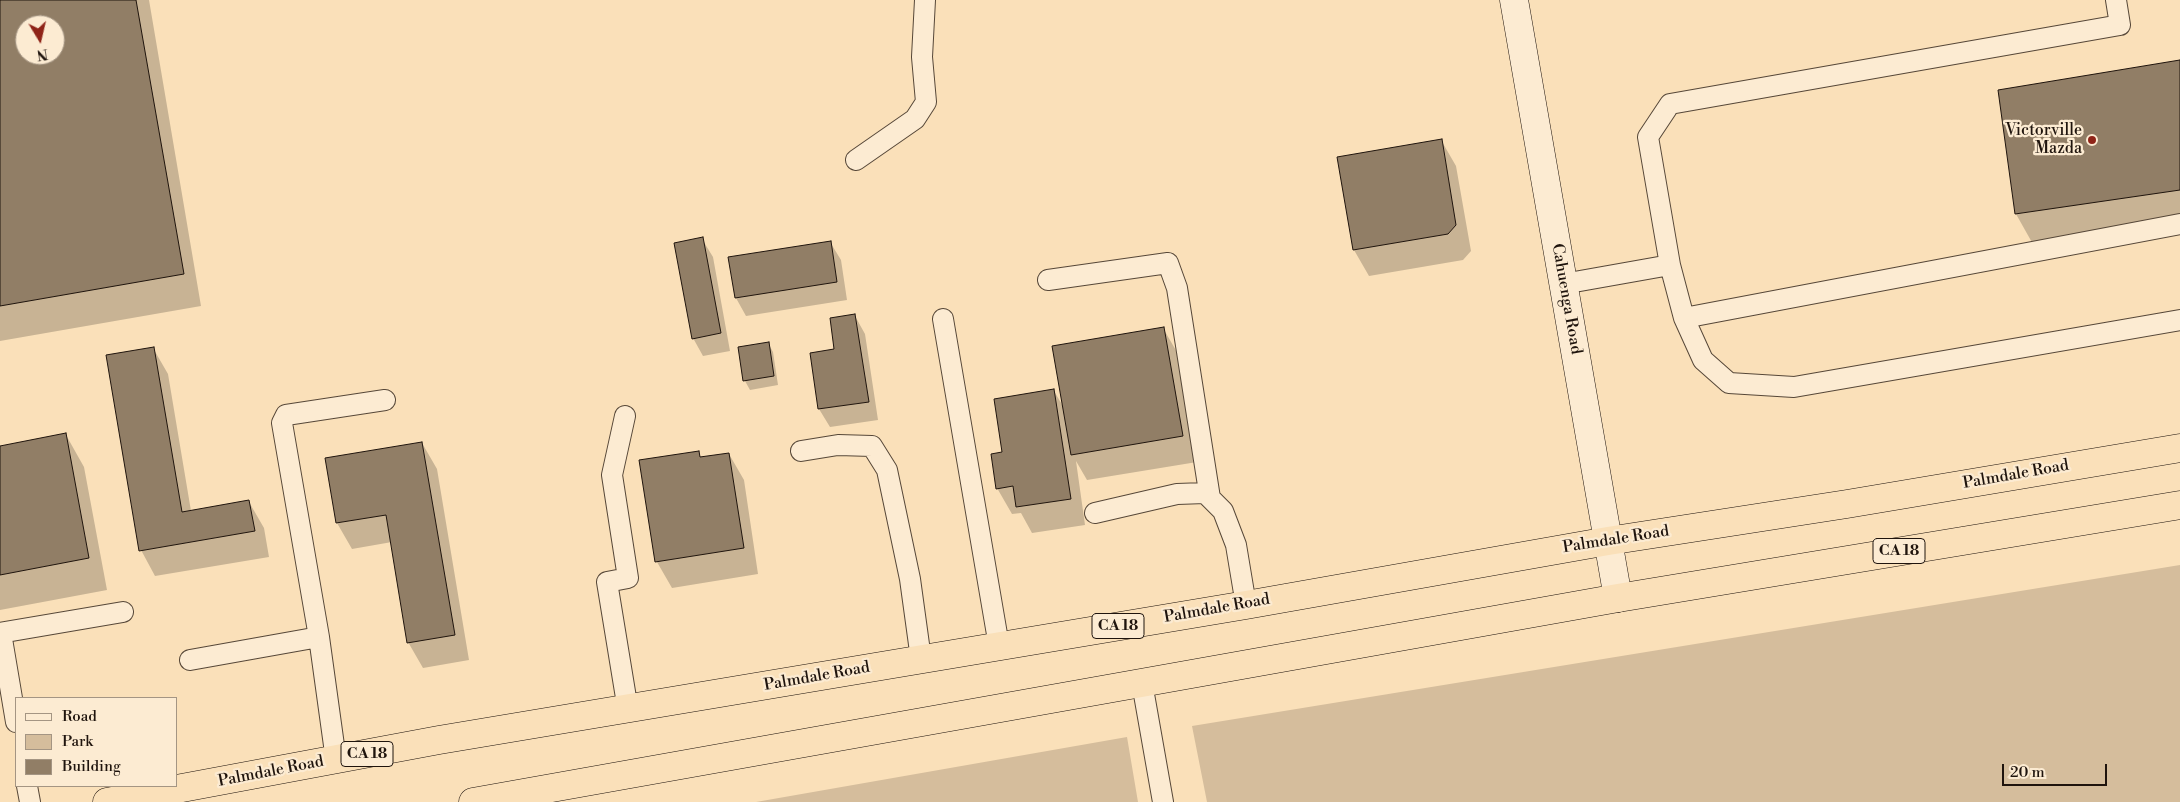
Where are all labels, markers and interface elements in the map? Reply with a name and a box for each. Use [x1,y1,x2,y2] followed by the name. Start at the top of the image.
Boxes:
[15,15,65,65] north arrow
[35,44,49,64] text: N
[2005,121,2082,159] place label: Victorville Mazda
[2086,134,2098,146] marker: Victorville Mazda
[1547,242,1585,356] street label: Cahuenga Road
[1961,456,2071,494] street label: Palmdale Road
[1561,522,1671,558] street label: Palmdale Road
[1873,538,1925,564] road number: CA 18
[1162,590,1272,628] street label: Palmdale Road
[1092,614,1144,638] road number: CA 18
[762,658,872,696] street label: Palmdale Road
[15,697,178,787] legend
[62,707,97,726] text: Road
[62,732,93,751] text: Park
[341,742,393,766] road number: CA 18
[216,752,326,792] street label: Palmdale Road
[2005,754,2110,786] scale bar
[62,757,121,776] text: Building
[2010,763,2045,782] text: 20 m

